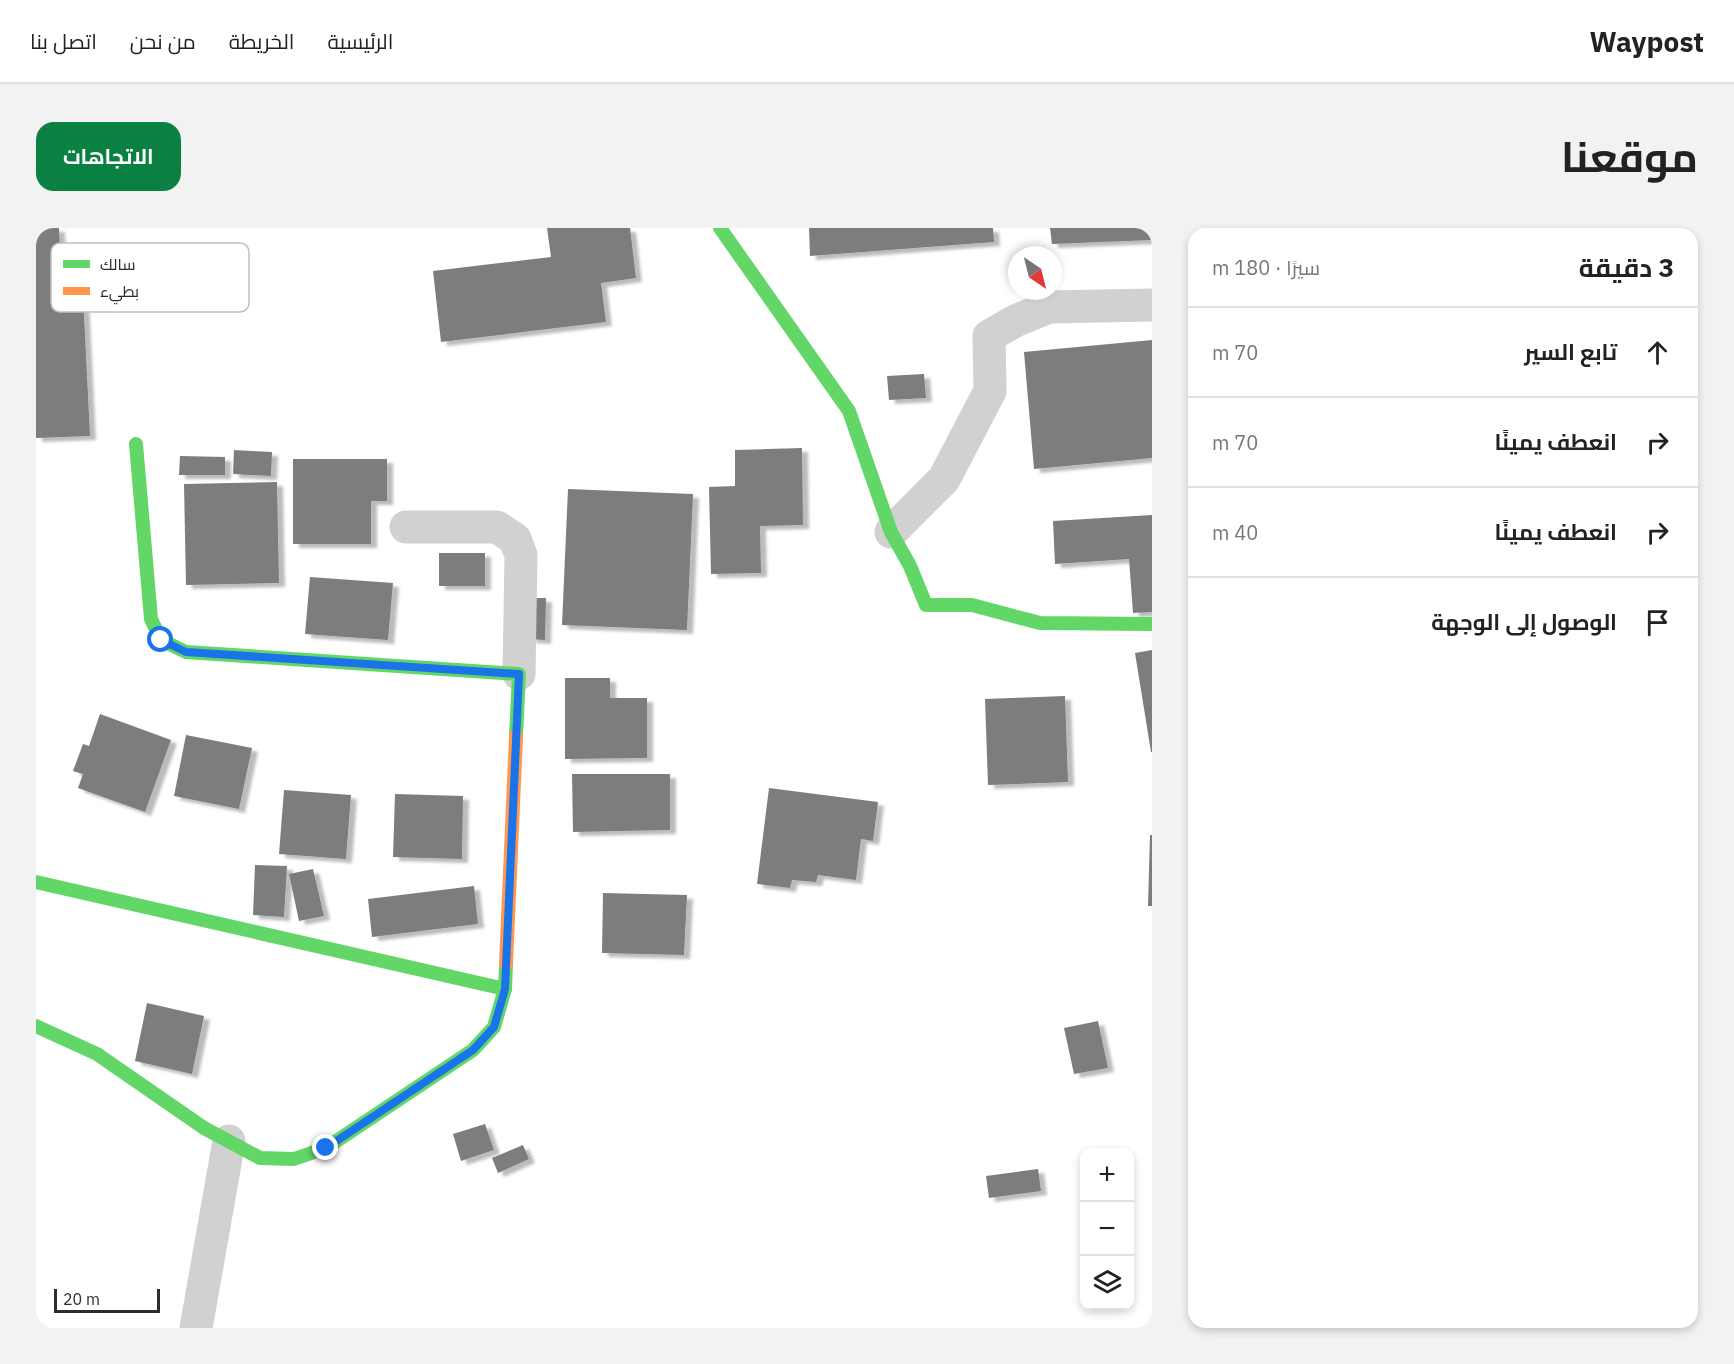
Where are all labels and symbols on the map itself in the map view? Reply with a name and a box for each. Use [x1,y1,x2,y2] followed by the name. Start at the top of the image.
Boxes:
[51,243,249,312] legend
[1008,246,1062,300] north arrow
[100,254,135,274] text: سالك
[100,281,139,305] text: بطيء
[147,626,173,652] route start
[312,1134,338,1160] route end
[54,1286,160,1314] scale bar

